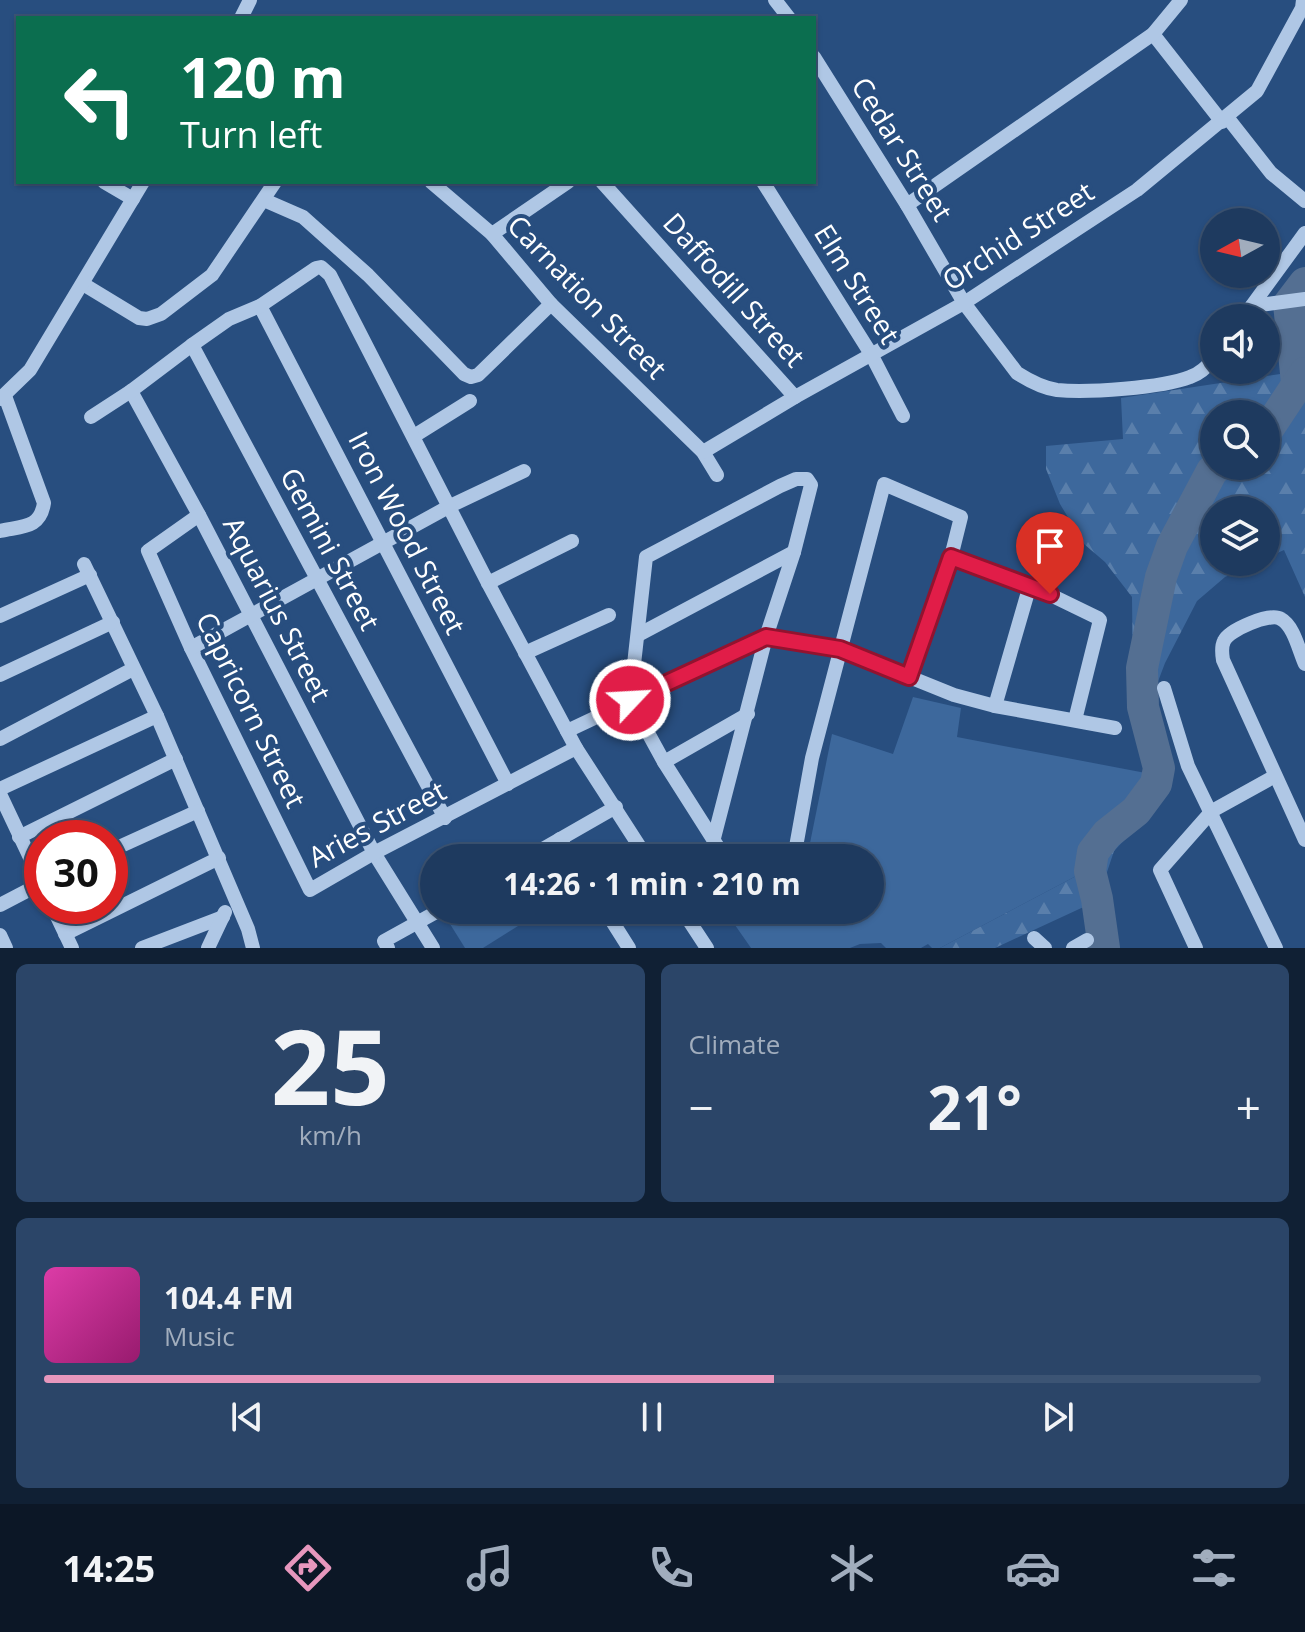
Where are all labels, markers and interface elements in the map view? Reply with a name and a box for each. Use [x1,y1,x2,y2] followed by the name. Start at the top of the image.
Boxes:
[180,38,346,114] text: 120 m
[48,48,152,152] icon: left
[844,69,962,228] street label: Cedar Street
[180,110,322,159] text: Turn left
[934,172,1101,298] street label: Orchid Street
[655,204,814,375] street label: Daffodill Street
[500,206,676,386] street label: Carnation Street
[1200,208,1280,288] north arrow
[1200,208,1280,576] map controls
[806,217,909,350] street label: Elm Street
[1200,304,1280,384] button: sound
[1200,400,1280,480] button: search
[340,425,475,640] street label: Iron Wood Street
[272,461,390,636] street label: Gemini Street
[1200,496,1280,576] button: layers
[215,510,341,707] street label: Aquarius Street
[1016,512,1084,594] pin
[1028,524,1072,568] icon: arrive
[188,605,316,814] street label: Capricorn Street
[588,658,672,742] position arrow
[301,771,452,875] street label: Aries Street
[24,820,128,924] speed limit sign: 30
[503,863,801,904] text: 14:26 · 1 min · 210 m
[271,994,390,1135] text: 25
[689,1026,780,1062] text: Climate
[928,1066,1022,1148] text: 21°
[689,1077,714,1137] text: −
[1236,1077,1261,1137] text: +
[299,1117,362,1153] text: km/h
[164,1277,294,1318] text: 104.4 FM
[164,1318,235,1354] text: Music
[225,1395,269,1439] icon: previous
[630,1395,674,1439] icon: pause
[1036,1395,1080,1439] icon: next
[280,1540,336,1596] icon: directions
[462,1540,518,1596] icon: music
[643,1540,699,1596] icon: phone
[824,1540,880,1596] icon: climate
[1005,1540,1061,1596] icon: car
[1186,1540,1242,1596] icon: filters
[63,1544,155,1593] text: 14:25

